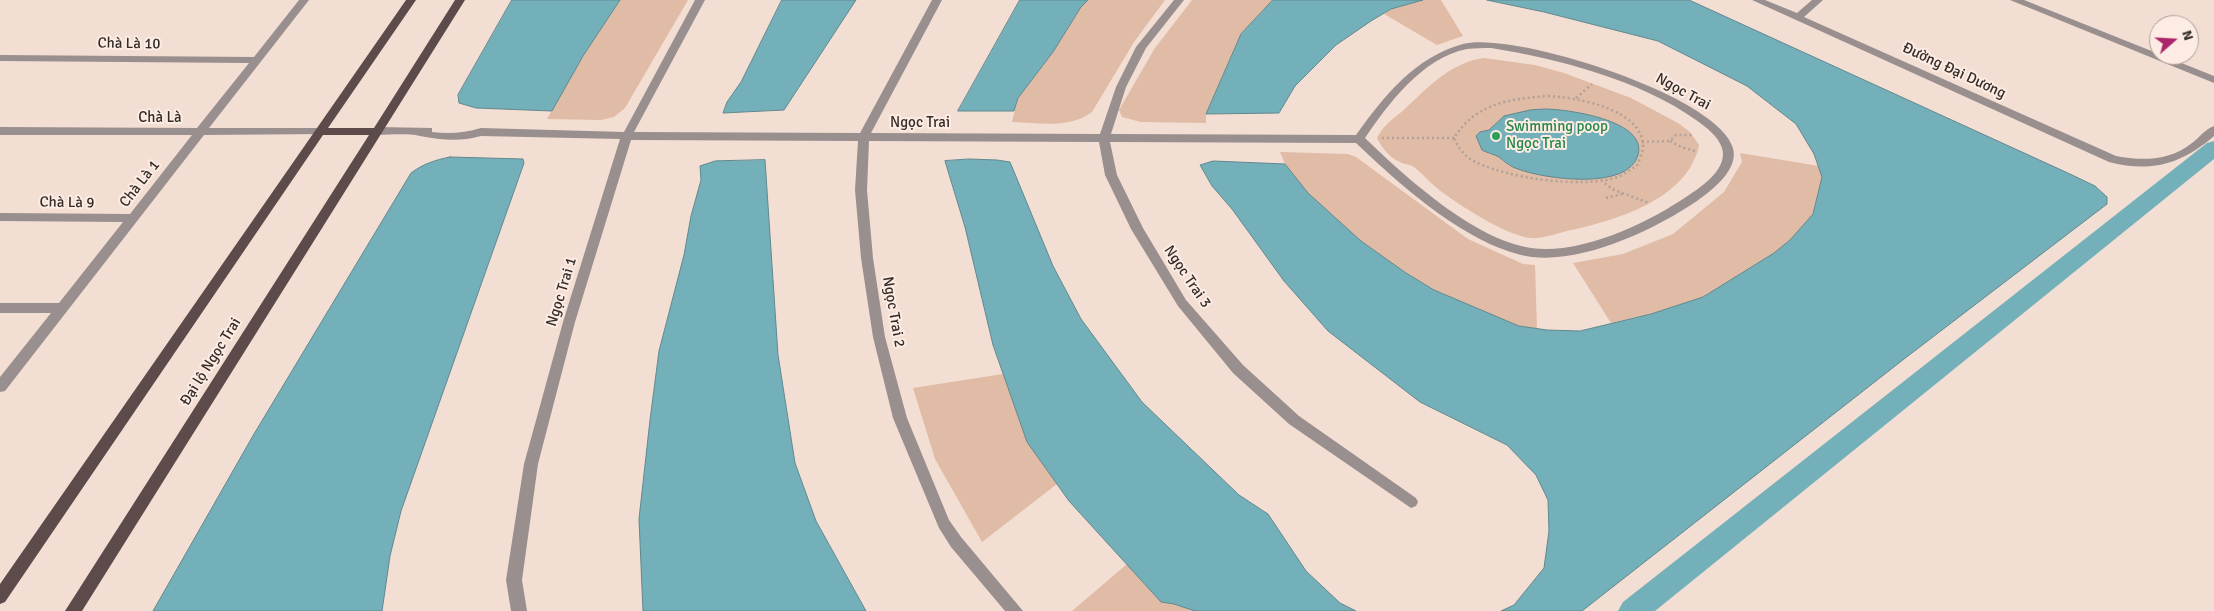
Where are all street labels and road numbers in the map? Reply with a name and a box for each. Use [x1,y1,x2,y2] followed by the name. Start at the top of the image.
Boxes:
[97,34,161,54] street label: Chà Là 10
[1899,39,2009,103] street label: Đường Đại Dương
[1652,70,1714,114] street label: Ngọc Trai
[138,109,182,127] street label: Chà Là
[890,114,950,132] street label: Ngọc Trai
[116,157,164,211] street label: Chà Là 1
[39,194,95,212] street label: Chà Là 9
[1160,242,1214,312] street label: Ngọc Trai 3
[543,255,581,329] street label: Ngọc Trai 1
[878,275,908,349] street label: Ngọc Trai 2
[177,315,245,409] street label: Đại lộ Ngọc Trai

